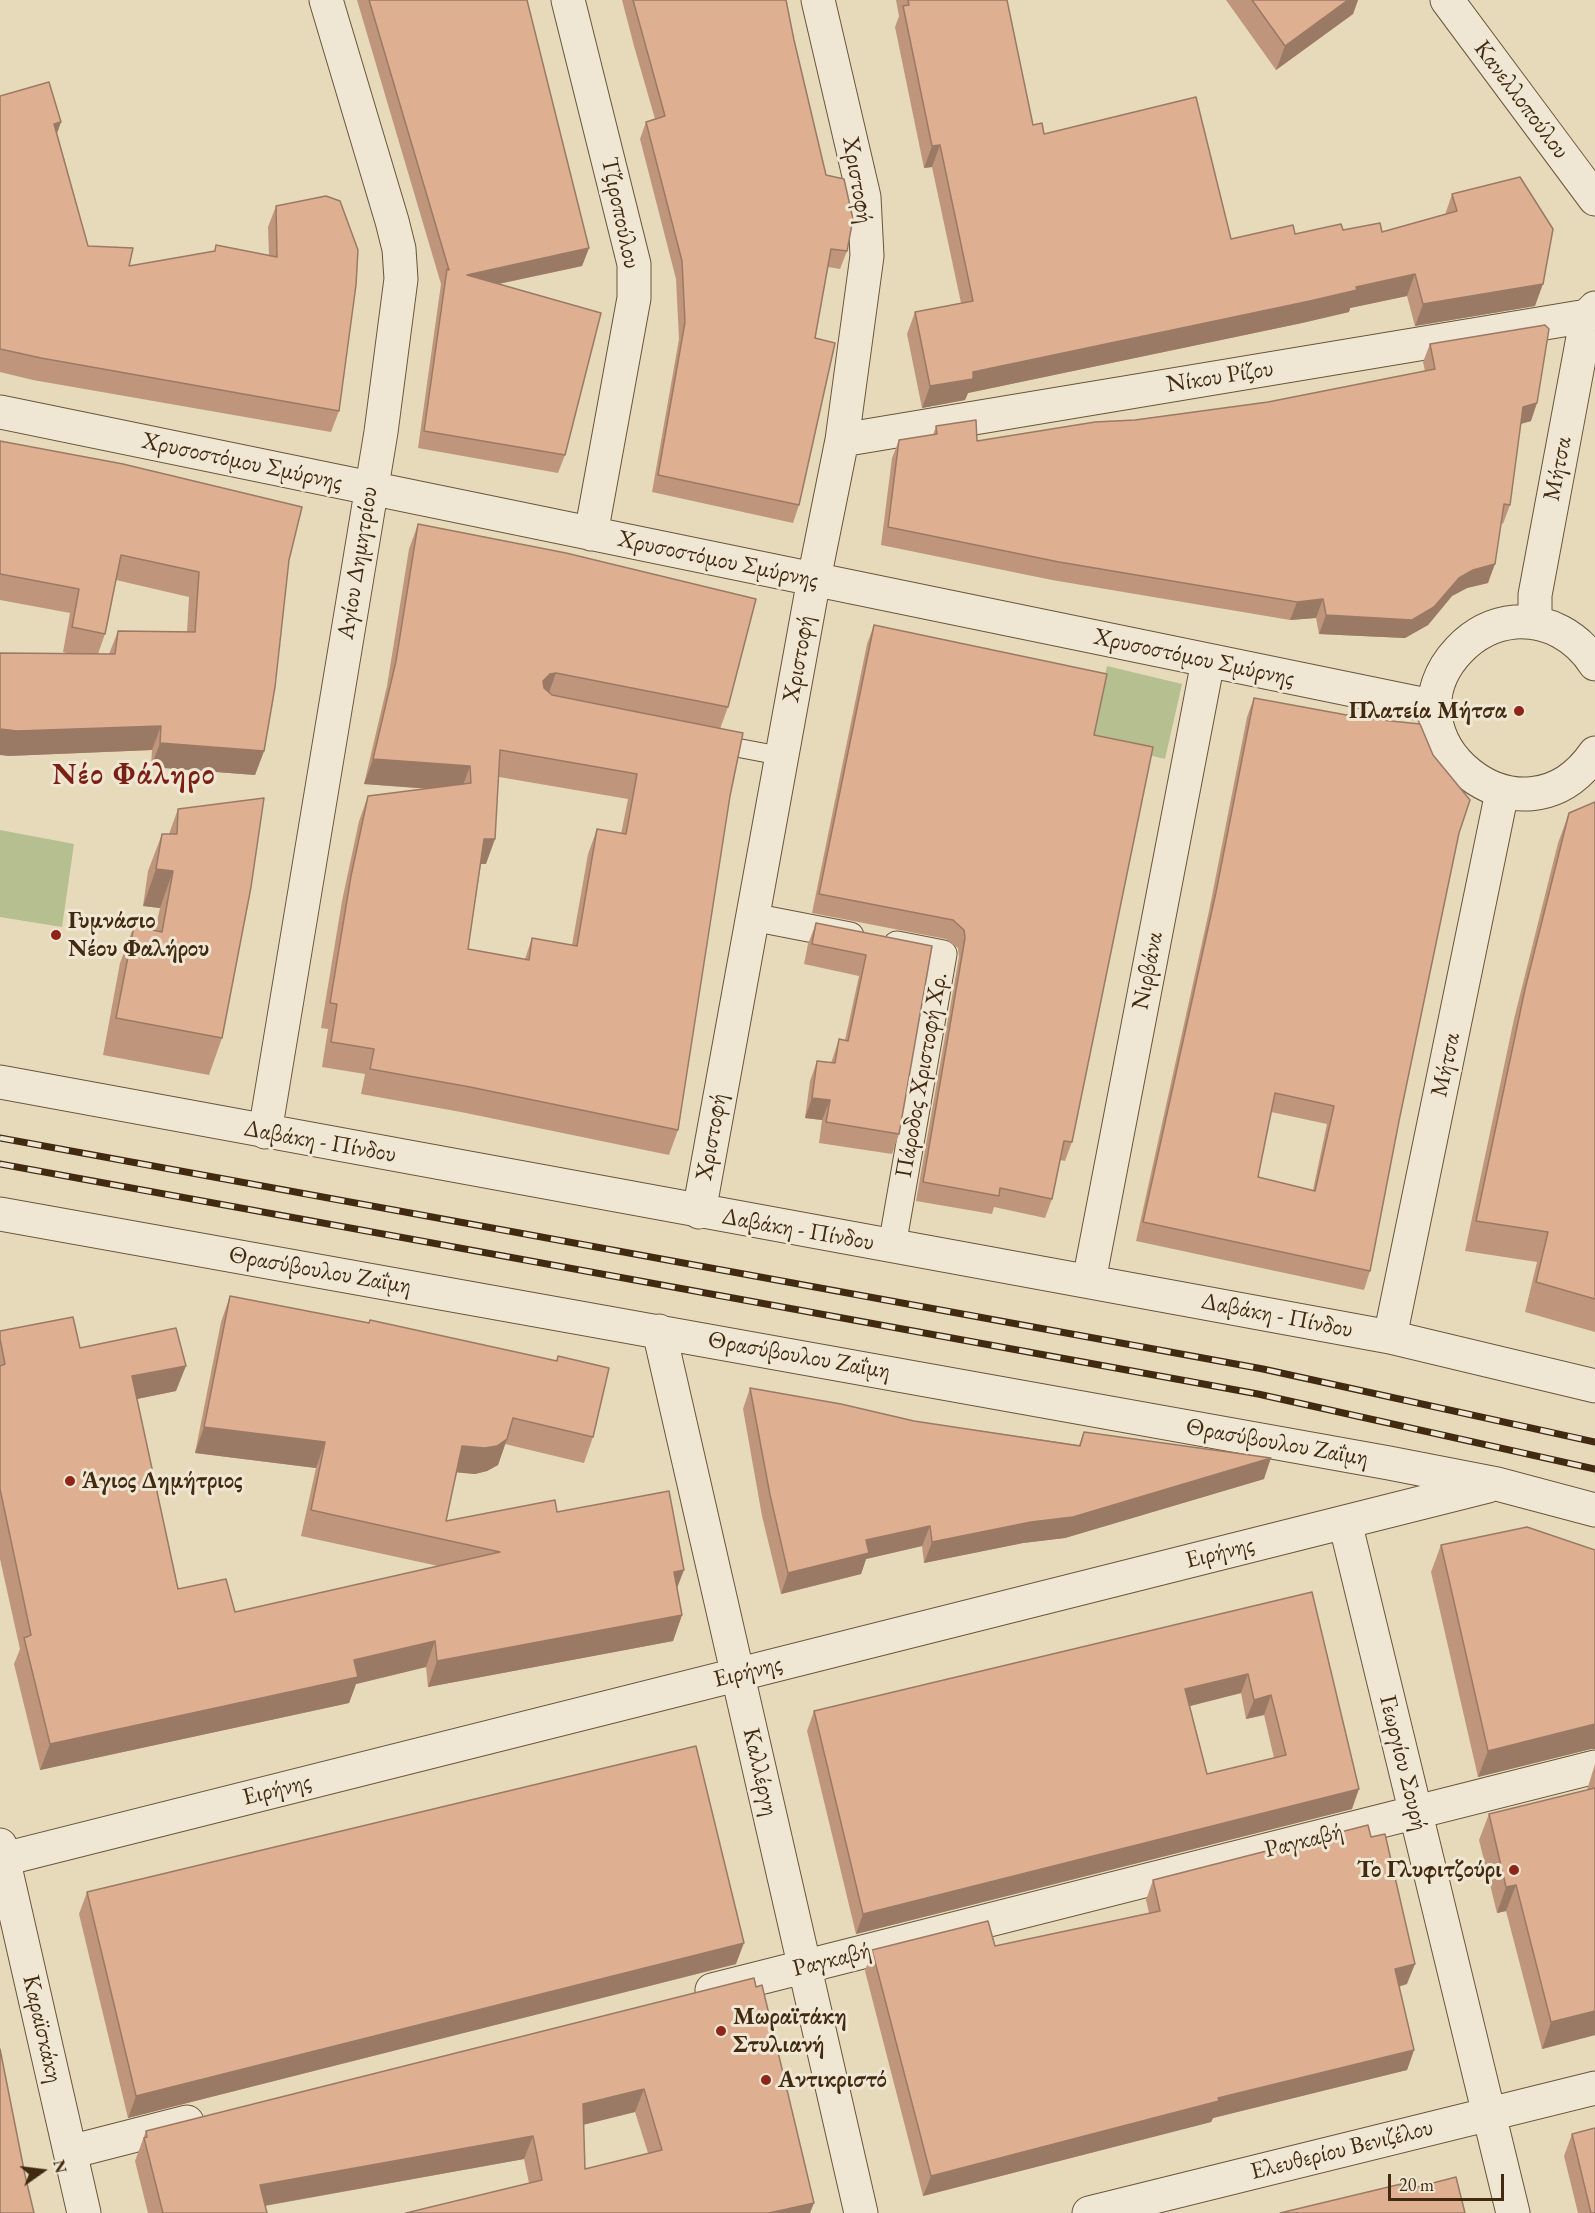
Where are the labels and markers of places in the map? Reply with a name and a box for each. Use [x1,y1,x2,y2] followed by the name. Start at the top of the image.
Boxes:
[1349,697,1507,725] place label: Πλατεία Μήτσα
[1512,704,1526,718] marker: Πλατεία Μήτσα
[68,907,209,963] place label: Γυμνάσιο Νέου Φαλήρου
[49,928,63,942] marker: Γυμνάσιο Νέου Φαλήρου
[82,1467,242,1495] place label: Άγιος Δημήτριος
[63,1474,77,1488] marker: Άγιος Δημήτριος
[1357,1856,1502,1884] place label: Το Γλυφιτζούρι
[1507,1863,1521,1877] marker: Το Γλυφιτζούρι
[733,2003,847,2059] place label: Μωραϊτάκη Στυλιανή
[714,2024,728,2038] marker: Μωραϊτάκη Στυλιανή
[778,2066,887,2094] place label: Αντικριστό
[759,2073,773,2087] marker: Αντικριστό

